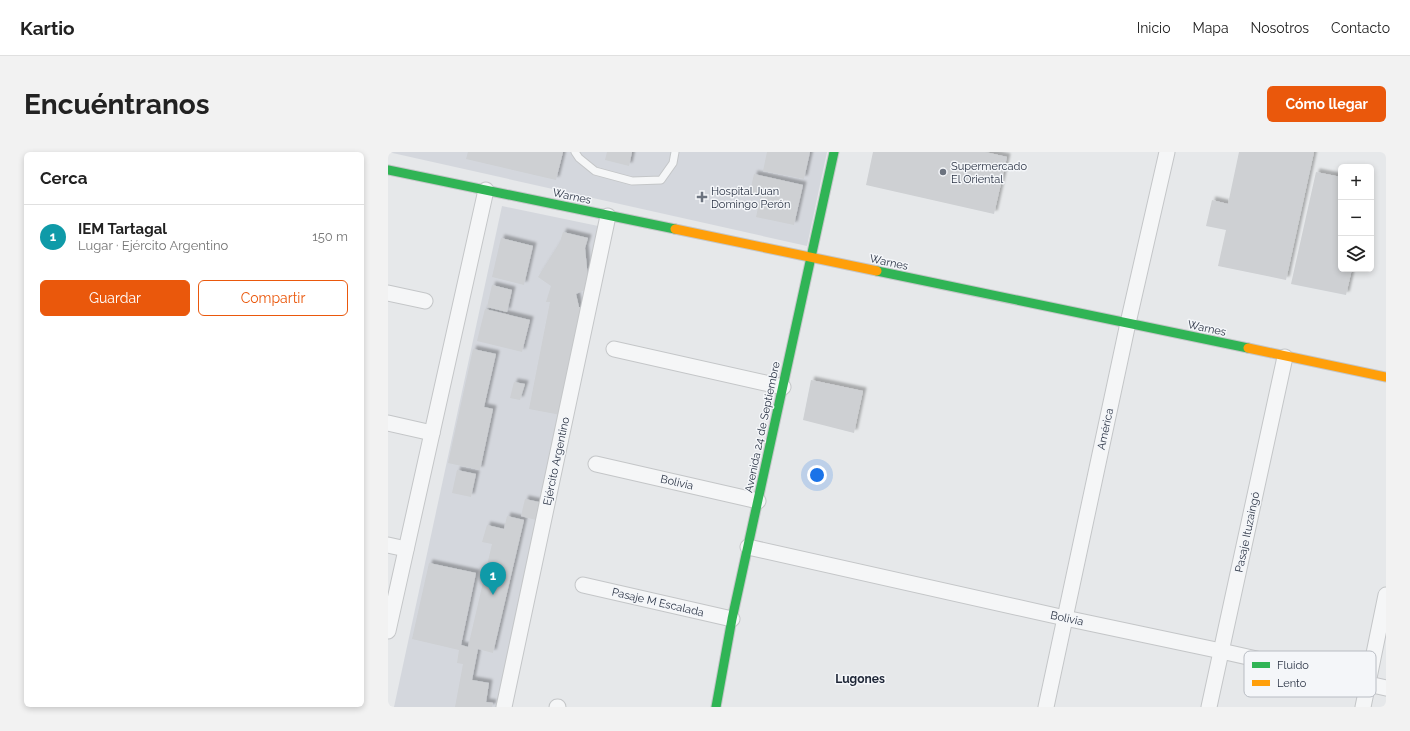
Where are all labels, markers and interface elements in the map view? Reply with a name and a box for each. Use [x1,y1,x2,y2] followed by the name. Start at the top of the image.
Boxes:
[20,17,75,39] text: Kartio
[1137,20,1170,36] text: Inicio
[1192,20,1229,36] text: Mapa
[1251,20,1309,36] text: Nosotros
[1331,20,1390,36] text: Contacto
[1267,86,1386,122] button: Cómo llegar
[24,88,210,121] text: Encuéntranos
[951,160,1027,186] place label: Supermercado El Oriental
[1338,164,1374,272] map controls
[1338,164,1374,200] button: +
[938,167,948,177] marker: Supermercado El Oriental
[40,168,88,188] text: Cerca
[711,185,790,211] place label: Hospital Juan Domingo Perón
[551,186,592,207] street label: Warnes
[696,191,708,203] marker: Hospital Juan Domingo Perón
[1338,200,1374,236] button: −
[78,220,167,238] text: IEM Tartagal
[50,229,56,244] text: 1
[312,229,348,244] text: 150 m
[1338,236,1374,272] button: layers
[78,238,228,253] text: Lugar · Ejército Argentino
[868,252,909,273] street label: Warnes
[40,280,190,316] button: Guardar
[198,280,348,316] button: Compartir
[1186,318,1227,339] street label: Warnes
[742,360,783,494] street label: Avenida 24 de Septiembre
[1095,407,1116,451] street label: América
[541,415,572,507] street label: Ejército Argentino
[807,465,827,485] your location
[659,472,695,493] street label: Bolivia
[1233,490,1262,574] street label: Pasaje Ituzaingó
[480,562,506,595] pin: 1
[611,586,705,619] street label: Pasaje M Escalada
[1049,609,1085,628] street label: Bolivia
[1244,651,1376,697] legend
[1277,659,1309,672] text: Fluido
[835,672,885,686] district label: Lugones
[1277,677,1307,690] text: Lento

